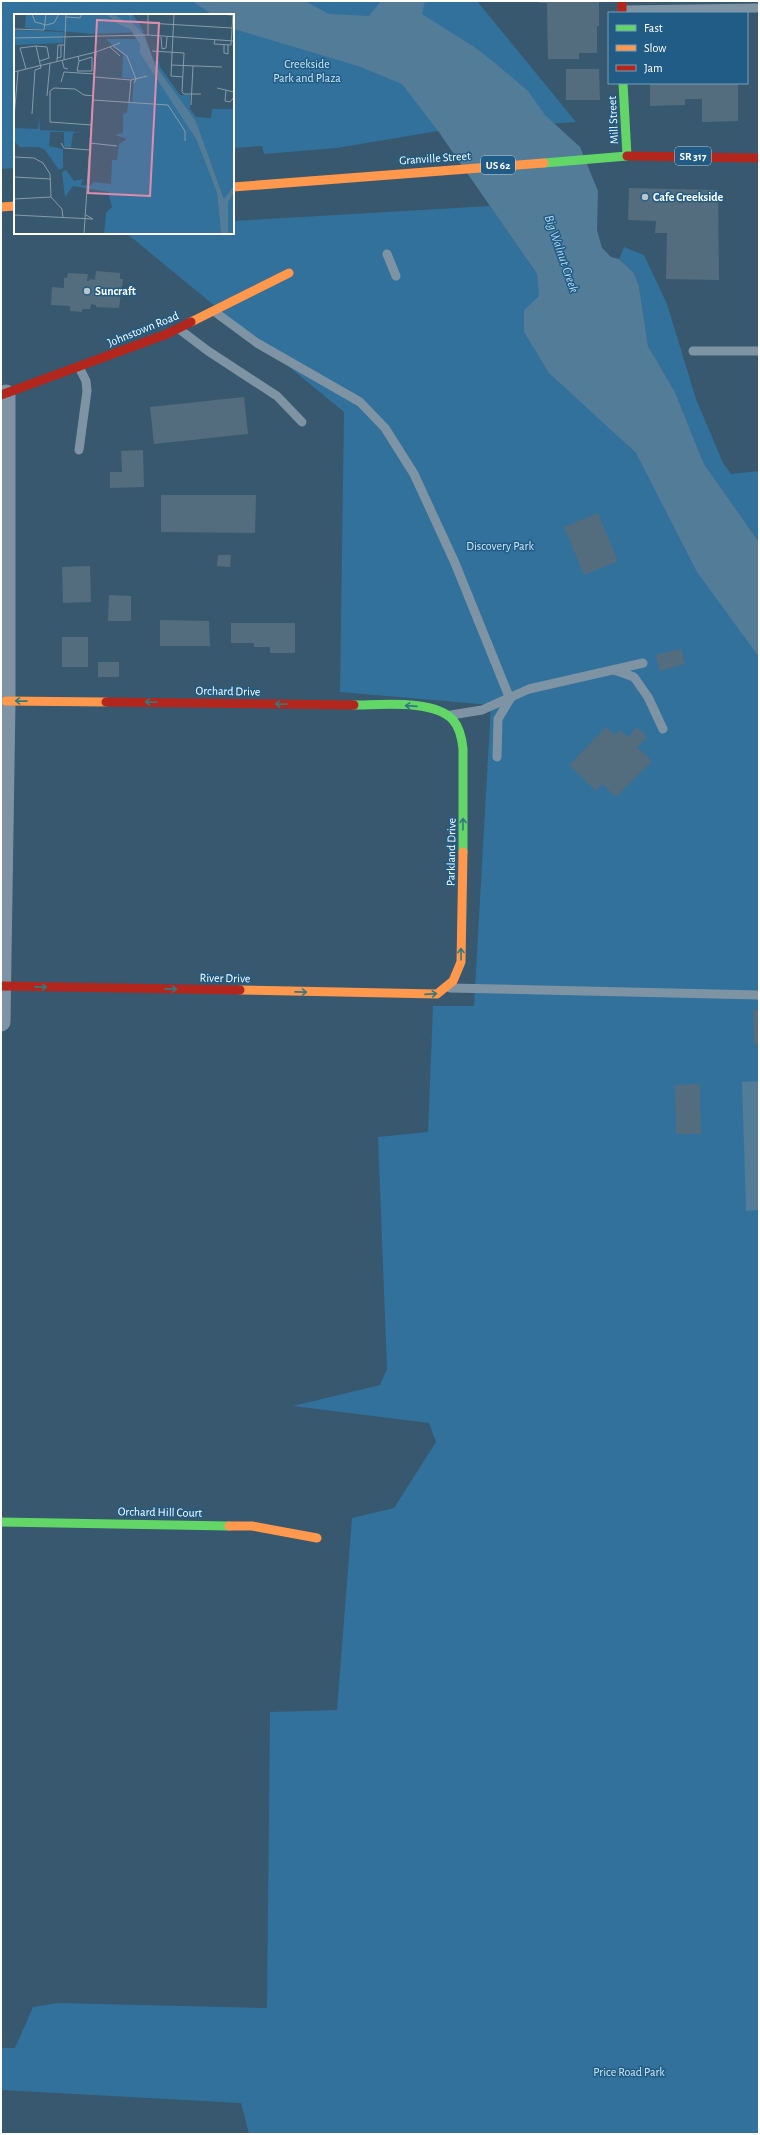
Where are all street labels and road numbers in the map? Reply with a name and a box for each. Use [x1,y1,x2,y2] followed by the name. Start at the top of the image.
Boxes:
[606,95,620,145] street label: Mill Street
[675,147,711,165] road number: SR 317
[399,149,471,166] street label: Granville Street
[481,156,515,174] road number: US 62
[106,309,180,349] street label: Johnstown Road
[196,684,260,698] street label: Orchard Drive
[444,818,458,886] street label: Parkland Drive
[199,972,251,984] street label: River Drive
[118,1505,202,1519] street label: Orchard Hill Court

